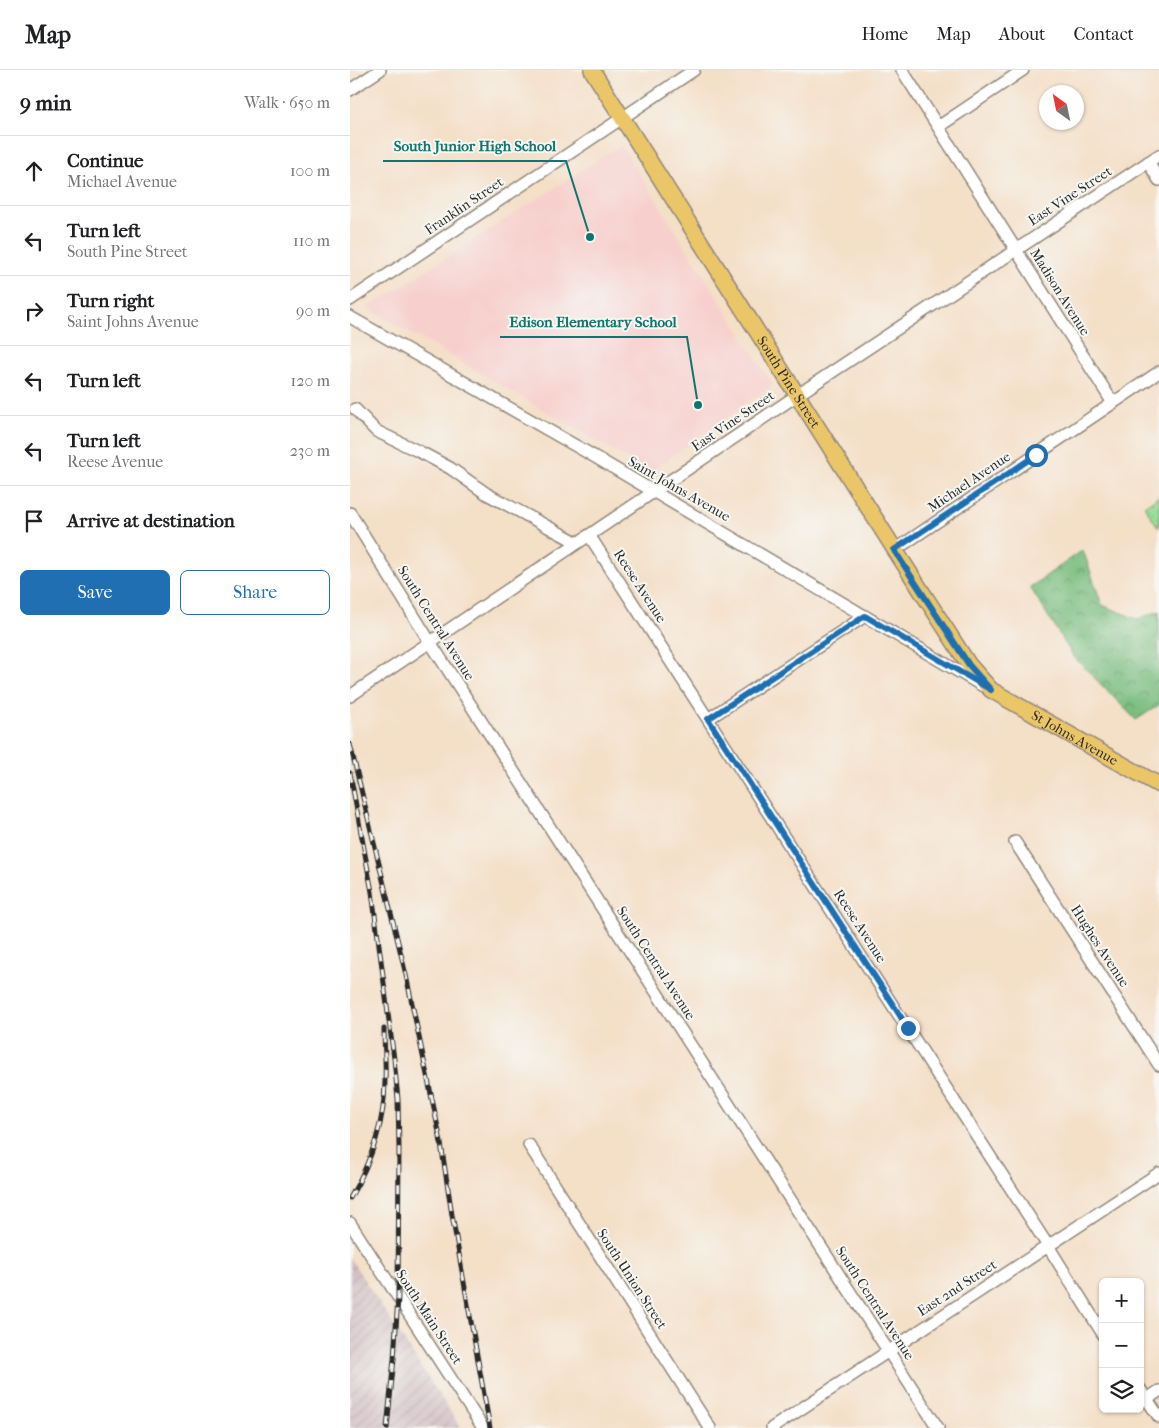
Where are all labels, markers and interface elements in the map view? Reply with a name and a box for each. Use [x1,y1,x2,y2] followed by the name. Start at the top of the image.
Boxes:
[25,21,71,49] text: Map
[861,24,908,45] text: Home
[936,24,971,45] text: Map
[999,24,1045,45] text: About
[1073,24,1134,45] text: Contact
[1039,85,1084,130] north arrow
[20,91,71,115] text: 9 min
[244,93,330,112] text: Walk · 650 m
[383,131,566,161] callout: South Junior High School
[394,137,557,155] text: South Junior High School
[67,150,143,172] text: Continue
[20,157,48,185] icon: ahead
[290,161,330,180] text: 100 m
[1025,163,1115,229] street label: East Vine Street
[67,172,177,191] text: Michael Avenue
[421,173,507,239] street label: Franklin Street
[67,220,141,242] text: Turn left
[20,227,48,255] icon: left
[293,231,330,250] text: 110 m
[67,242,188,261] text: South Pine Street
[1026,245,1094,339] street label: Madison Avenue
[67,290,154,312] text: Turn right
[20,297,48,325] icon: right
[296,301,330,320] text: 90 m
[500,307,687,337] callout: Edison Elementary School
[67,312,199,331] text: Saint Johns Avenue
[509,313,678,331] text: Edison Elementary School
[754,333,824,431] street label: South Pine Street
[20,367,48,395] icon: left
[67,370,141,392] text: Turn left
[291,371,330,390] text: 120 m
[688,387,778,455] street label: East Vine Street
[67,430,141,452] text: Turn left
[20,437,48,465] icon: left
[290,441,330,460] text: 230 m
[1025,444,1048,467] route start
[924,448,1014,516] street label: Michael Avenue
[67,452,163,471] text: Reese Avenue
[625,453,733,525] street label: Saint Johns Avenue
[20,507,48,535] icon: arrive
[67,510,235,532] text: Arrive at destination
[610,546,670,626] street label: Reese Avenue
[394,563,478,683] street label: South Central Avenue
[20,570,170,615] button: Save
[180,570,330,615] button: Share
[1029,706,1121,769] street label: St Johns Avenue
[830,886,890,966] street label: Reese Avenue
[1067,902,1133,990] street label: Hughes Avenue
[613,903,699,1023] street label: South Central Avenue
[897,1017,920,1040] route end
[593,1226,671,1332] street label: South Union Street
[832,1243,918,1363] street label: South Central Avenue
[914,1256,1000,1320] street label: East 2nd Street
[392,1266,466,1368] street label: South Main Street
[1099,1278,1144,1413] map controls
[1099,1278,1144,1323] button: +
[1099,1323,1144,1368] button: −
[1099,1368,1144,1413] button: layers

